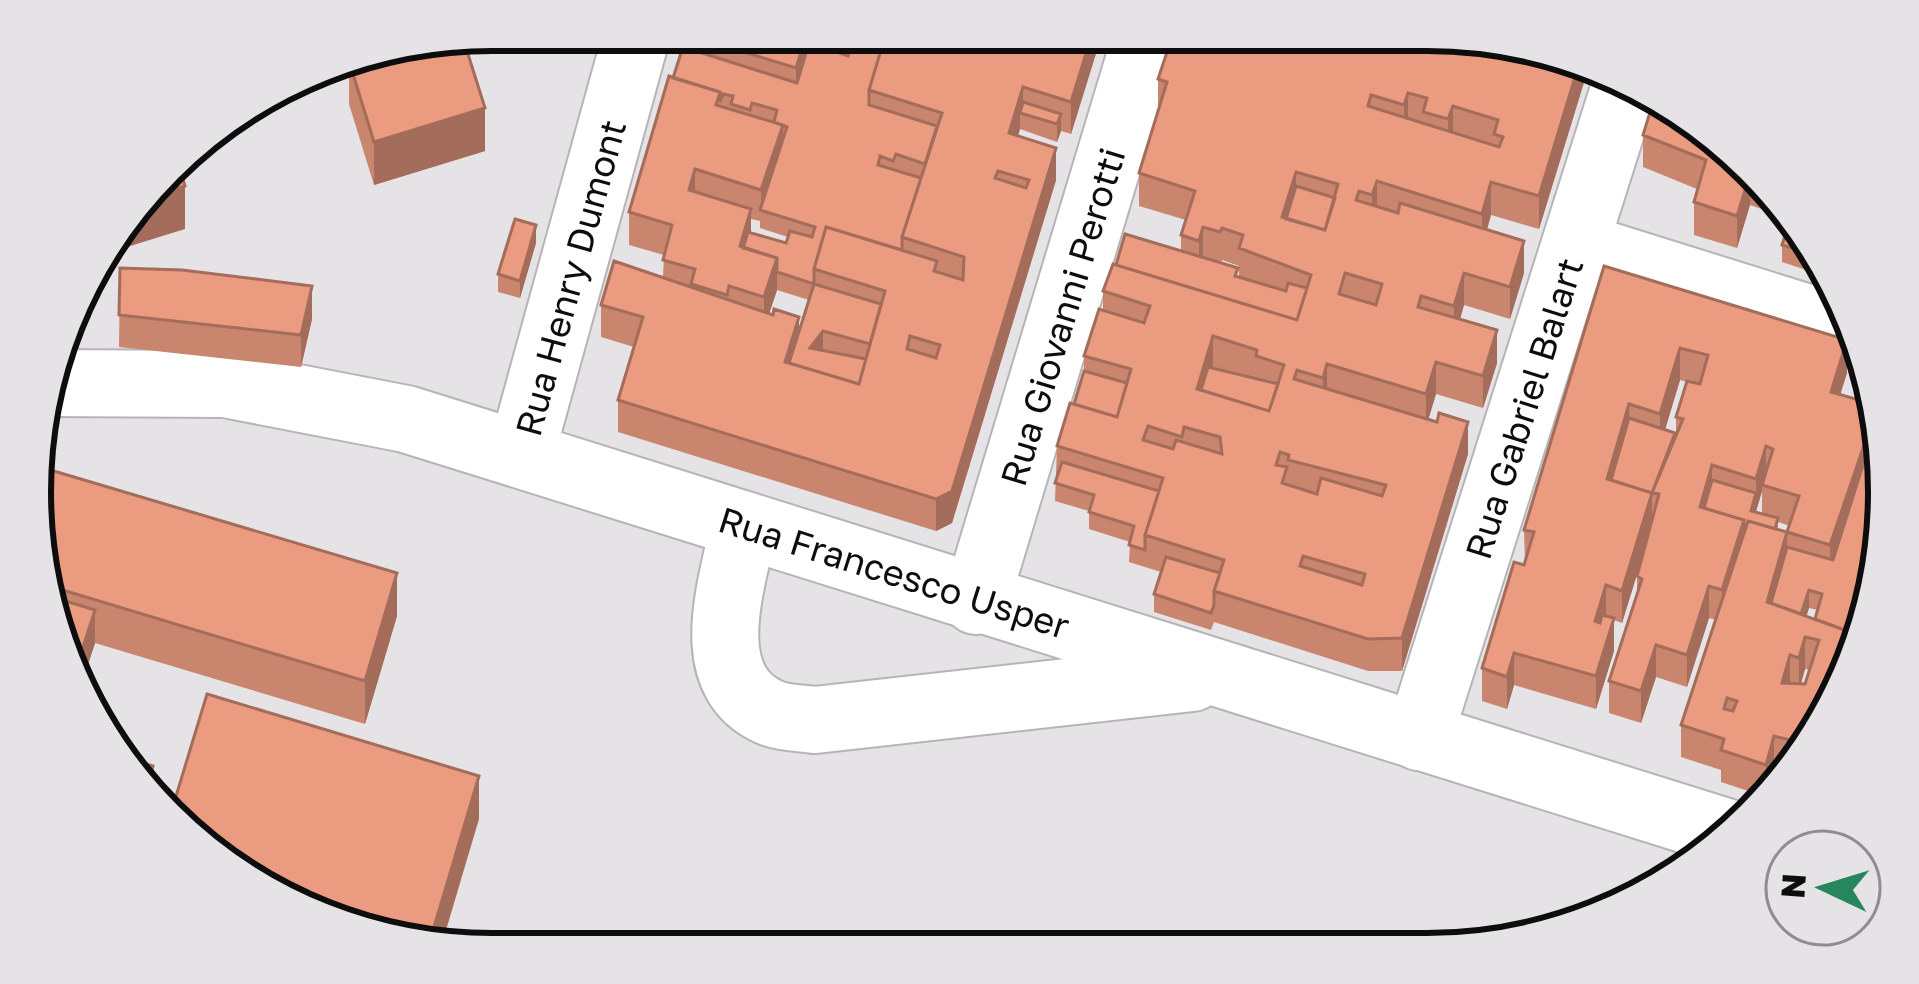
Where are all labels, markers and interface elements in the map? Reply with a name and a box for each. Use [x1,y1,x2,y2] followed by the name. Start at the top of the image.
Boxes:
[506,115,634,441] street label: Rua Henry Dumont
[991,143,1133,491] street label: Rua Giovanni Perotti
[1455,252,1591,564] street label: Rua Gabriel Balart
[714,497,1075,647] street label: Rua Francesco Usper
[1763,828,1883,948] north arrow
[1772,872,1813,900] text: N

